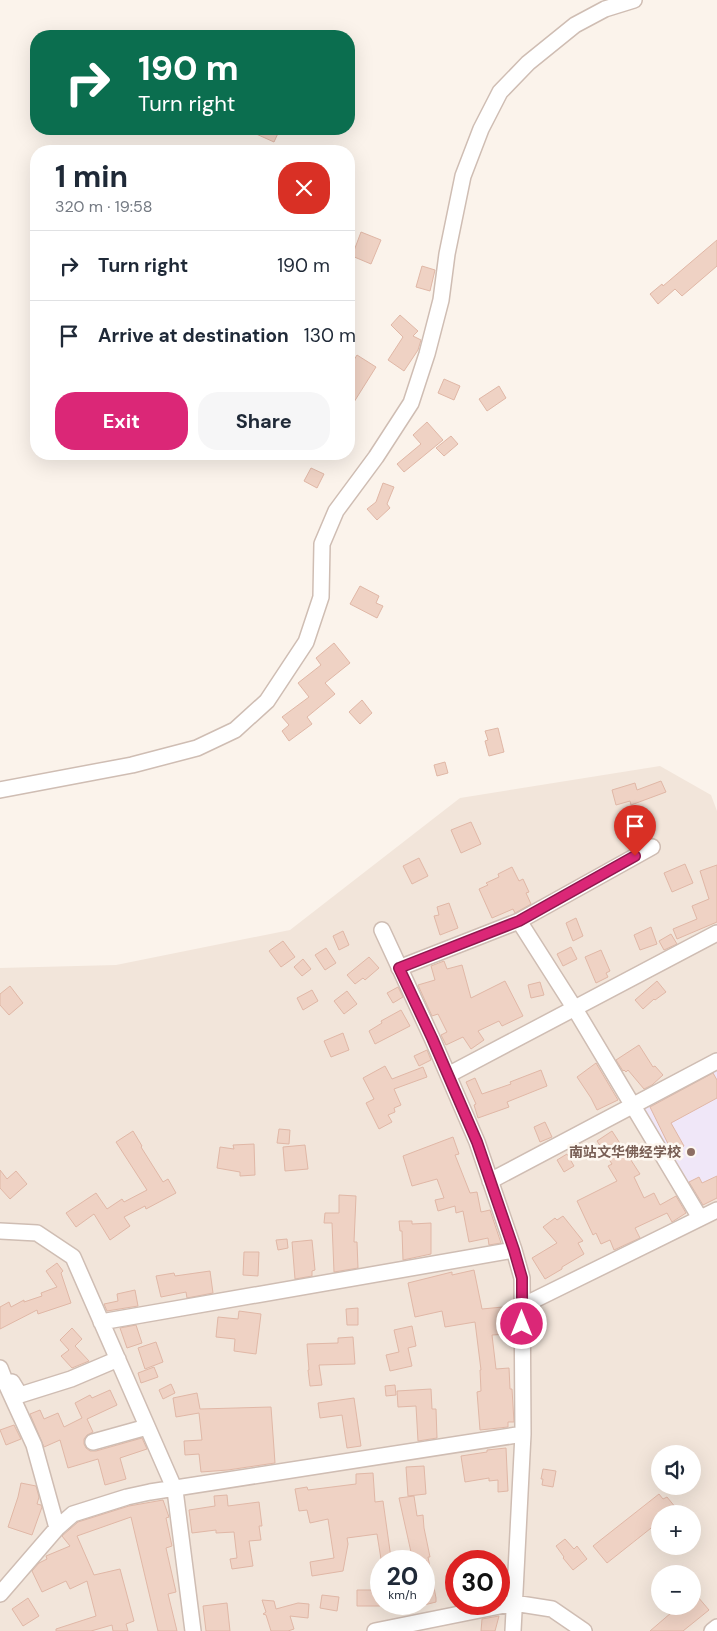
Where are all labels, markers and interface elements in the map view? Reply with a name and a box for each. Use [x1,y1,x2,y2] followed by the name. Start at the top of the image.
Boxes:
[138,45,239,91] text: 190 m
[55,50,120,115] icon: right
[138,89,235,118] text: Turn right
[55,157,128,196] text: 1 min
[278,162,330,214] button: close
[55,196,152,217] text: 320 m · 19:58
[55,252,83,280] icon: right
[98,253,188,278] text: Turn right
[277,253,330,278] text: 190 m
[55,322,83,350] icon: arrive
[98,323,289,348] text: Arrive at destination
[304,323,356,348] text: 130 m
[55,392,188,450] button: Exit
[198,392,330,450] button: Share
[614,805,656,856] pin
[621,812,649,840] icon: arrive
[569,1143,681,1161] place label: 南站文华佛经学校
[685,1146,697,1158] marker: 南站文华佛经学校
[495,1297,547,1349] position arrow
[651,1445,701,1615] map controls
[651,1445,701,1495] button: sound
[651,1505,701,1555] button: +
[445,1550,510,1615] speed limit sign: 30
[387,1560,418,1593] text: 20
[651,1565,701,1615] button: −
[388,1587,417,1603] text: km/h

